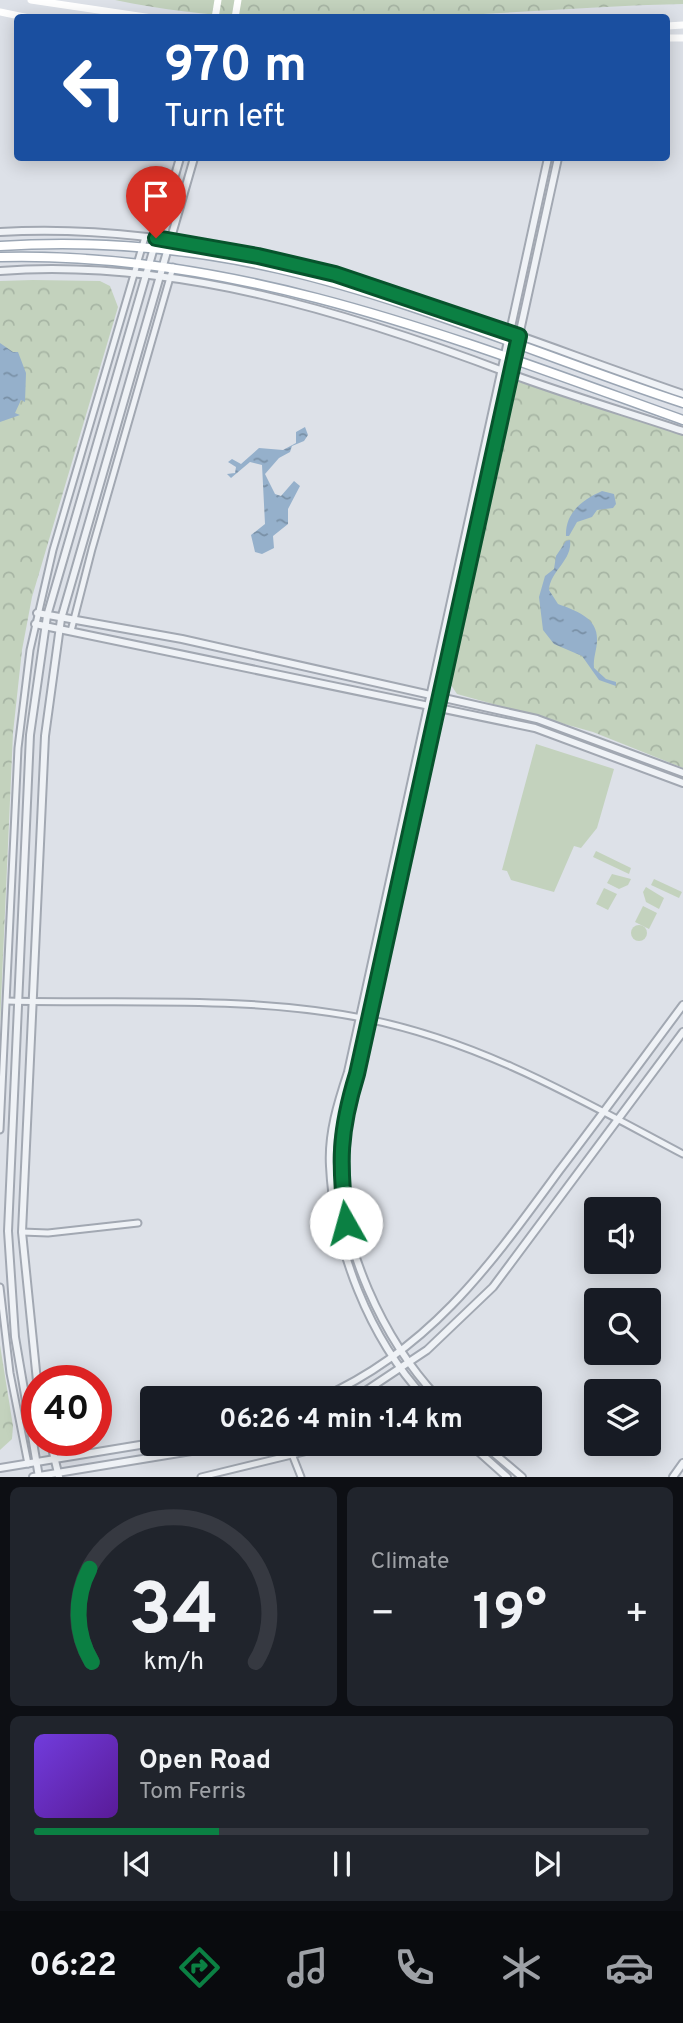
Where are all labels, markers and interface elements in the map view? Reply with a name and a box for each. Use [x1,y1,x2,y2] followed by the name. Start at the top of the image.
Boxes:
[164,37,307,99] text: 970 m
[49,42,140,133] icon: left
[164,98,285,138] text: Turn left
[126,166,186,238] pin
[137,177,175,215] icon: arrive
[309,1186,383,1260] position arrow
[584,1197,661,1456] map controls
[584,1197,661,1274] button: sound
[584,1288,661,1365] button: search
[21,1365,112,1456] speed limit sign: 40
[584,1379,661,1456] button: layers
[219,1404,463,1437] text: 06:26 · 4 min · 1.4 km
[371,1548,449,1577] text: Climate
[128,1569,218,1661] text: 34
[473,1582,547,1648] text: 19°
[371,1591,395,1640] text: −
[624,1591,649,1640] text: +
[143,1647,204,1679] text: km/h
[139,1745,271,1778] text: Open Road
[139,1778,246,1807] text: Tom Ferris
[118,1845,156,1883] icon: previous
[323,1845,361,1883] icon: pause
[528,1845,566,1883] icon: next
[175,1943,224,1992] icon: directions
[283,1943,332,1992] icon: music
[390,1943,439,1992] icon: phone
[497,1943,546,1992] icon: climate
[605,1943,654,1992] icon: car
[29,1947,117,1987] text: 06:22

